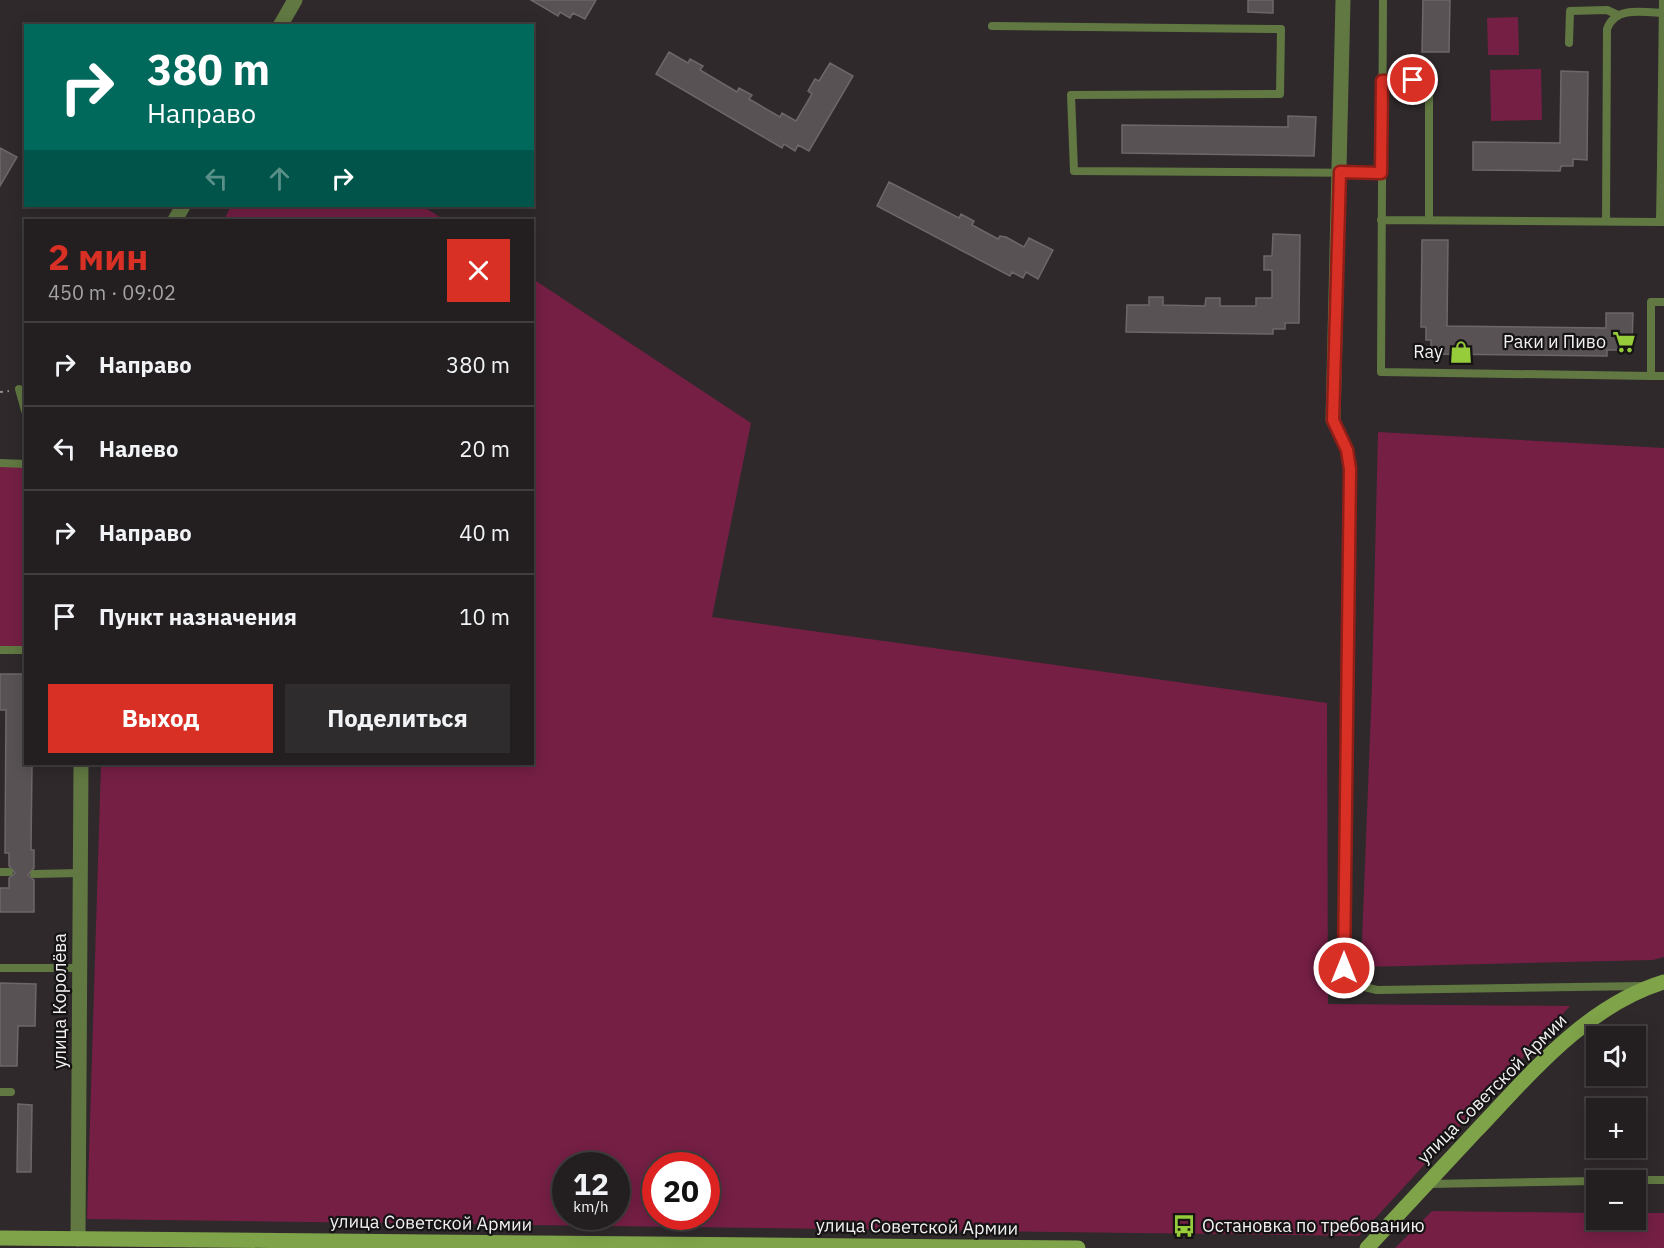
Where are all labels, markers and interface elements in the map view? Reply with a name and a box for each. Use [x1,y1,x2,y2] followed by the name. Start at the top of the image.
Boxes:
[147,42,270,97] text: 380 m
[48,48,126,126] icon: right
[1387,54,1438,105] pin
[1396,63,1429,96] icon: arrive
[147,95,256,130] text: Направо
[200,162,233,195] icon: left
[263,162,296,195] icon: ahead
[326,162,359,195] icon: right
[48,233,148,280] text: 2 мин
[447,239,510,302] button: close
[48,279,176,306] text: 450 m · 09:02
[1611,329,1637,355] supermarket icon: Раки и Пиво
[1503,330,1606,353] place label: Раки и Пиво
[1448,339,1474,365] shop icon: Ray
[1413,340,1443,363] place label: Ray
[48,348,81,381] icon: right
[99,350,192,379] text: Направо
[446,350,510,379] text: 380 m
[48,432,81,465] icon: left
[99,434,178,463] text: Налево
[459,434,510,463] text: 20 m
[48,516,81,549] icon: right
[99,518,192,547] text: Направо
[459,518,510,547] text: 40 m
[48,600,81,633] icon: arrive
[99,602,297,631] text: Пункт назначения
[459,602,510,631] text: 10 m
[48,684,273,753] button: Выход
[285,684,510,753] button: Поделиться
[48,933,71,1069] street label: улица Королёва
[1312,936,1376,1000] position arrow
[1412,1009,1571,1168] street label: улица Советской Армии
[1586,1026,1646,1230] map controls
[1586,1026,1646,1086] button: sound
[1586,1098,1646,1158] button: +
[642,1152,720,1230] speed limit sign: 20
[573,1164,609,1203] text: 12
[1586,1170,1646,1230] button: −
[573,1197,609,1216] text: km/h
[330,1209,532,1236] street label: улица Советской Армии
[816,1213,1018,1240] street label: улица Советской Армии
[1171,1213,1197,1239] bus stop icon: Остановка по требованию
[1202,1214,1425,1237] place label: Остановка по требованию

